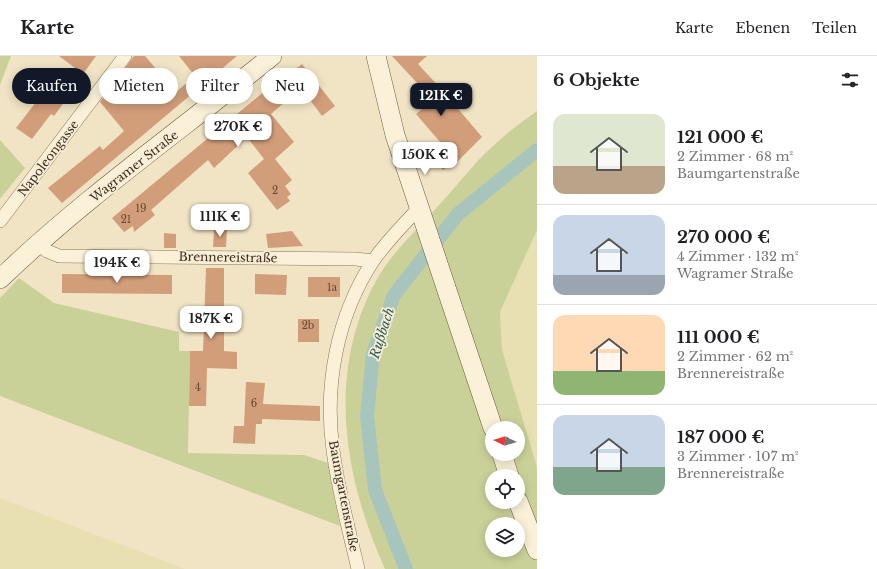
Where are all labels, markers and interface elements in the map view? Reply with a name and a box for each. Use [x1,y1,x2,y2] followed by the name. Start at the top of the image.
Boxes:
[20,16,74,39] text: Karte
[675,19,714,37] text: Karte
[736,19,790,37] text: Ebenen
[812,19,857,37] text: Teilen
[12,68,91,104] chip: Kaufen
[99,68,178,104] chip: Mieten
[186,68,253,104] chip: Filter
[261,68,319,104] chip: Neu
[839,69,861,91] icon: filters
[553,70,640,91] text: 6 Objekte
[408,83,474,117] pin: 121K €
[419,87,463,104] text: 121K €
[205,114,271,148] pin: 270K €
[14,117,82,199] street label: Napoleongasse
[214,118,262,135] text: 270K €
[86,127,181,206] street label: Wagramer Straße
[677,127,763,148] text: 121 000 €
[585,130,633,178] icon: home
[392,142,458,176] pin: 150K €
[402,146,448,163] text: 150K €
[677,148,793,165] text: 2 Zimmer · 68 m²
[677,165,800,182] text: Baumgartenstraße
[272,184,278,197] house number: 2
[136,202,146,215] house number: 19
[187,204,253,238] pin: 111K €
[200,208,240,225] text: 111K €
[121,213,131,226] house number: 21
[677,227,770,248] text: 270 000 €
[585,231,633,279] icon: home
[677,248,798,265] text: 4 Zimmer · 132 m²
[178,249,278,265] street label: Brennereistraße
[84,250,150,284] pin: 194K €
[94,254,140,271] text: 194K €
[677,265,794,282] text: Wagramer Straße
[327,281,337,294] house number: 1a
[365,305,398,362] water label: Rußbach
[178,306,244,340] pin: 187K €
[189,310,233,327] text: 187K €
[302,319,315,332] house number: 2b
[677,327,760,348] text: 111 000 €
[585,331,633,379] icon: home
[677,348,793,365] text: 2 Zimmer · 62 m²
[677,365,784,382] text: Brennereistraße
[195,381,201,394] house number: 4
[251,397,257,410] house number: 6
[485,421,525,461] north arrow
[485,421,525,557] map controls
[677,427,764,448] text: 187 000 €
[585,431,633,479] icon: home
[326,439,362,553] street label: Baumgartenstraße
[677,448,799,465] text: 3 Zimmer · 107 m²
[677,465,784,482] text: Brennereistraße
[485,469,525,509] button: locate
[485,517,525,557] button: layers

